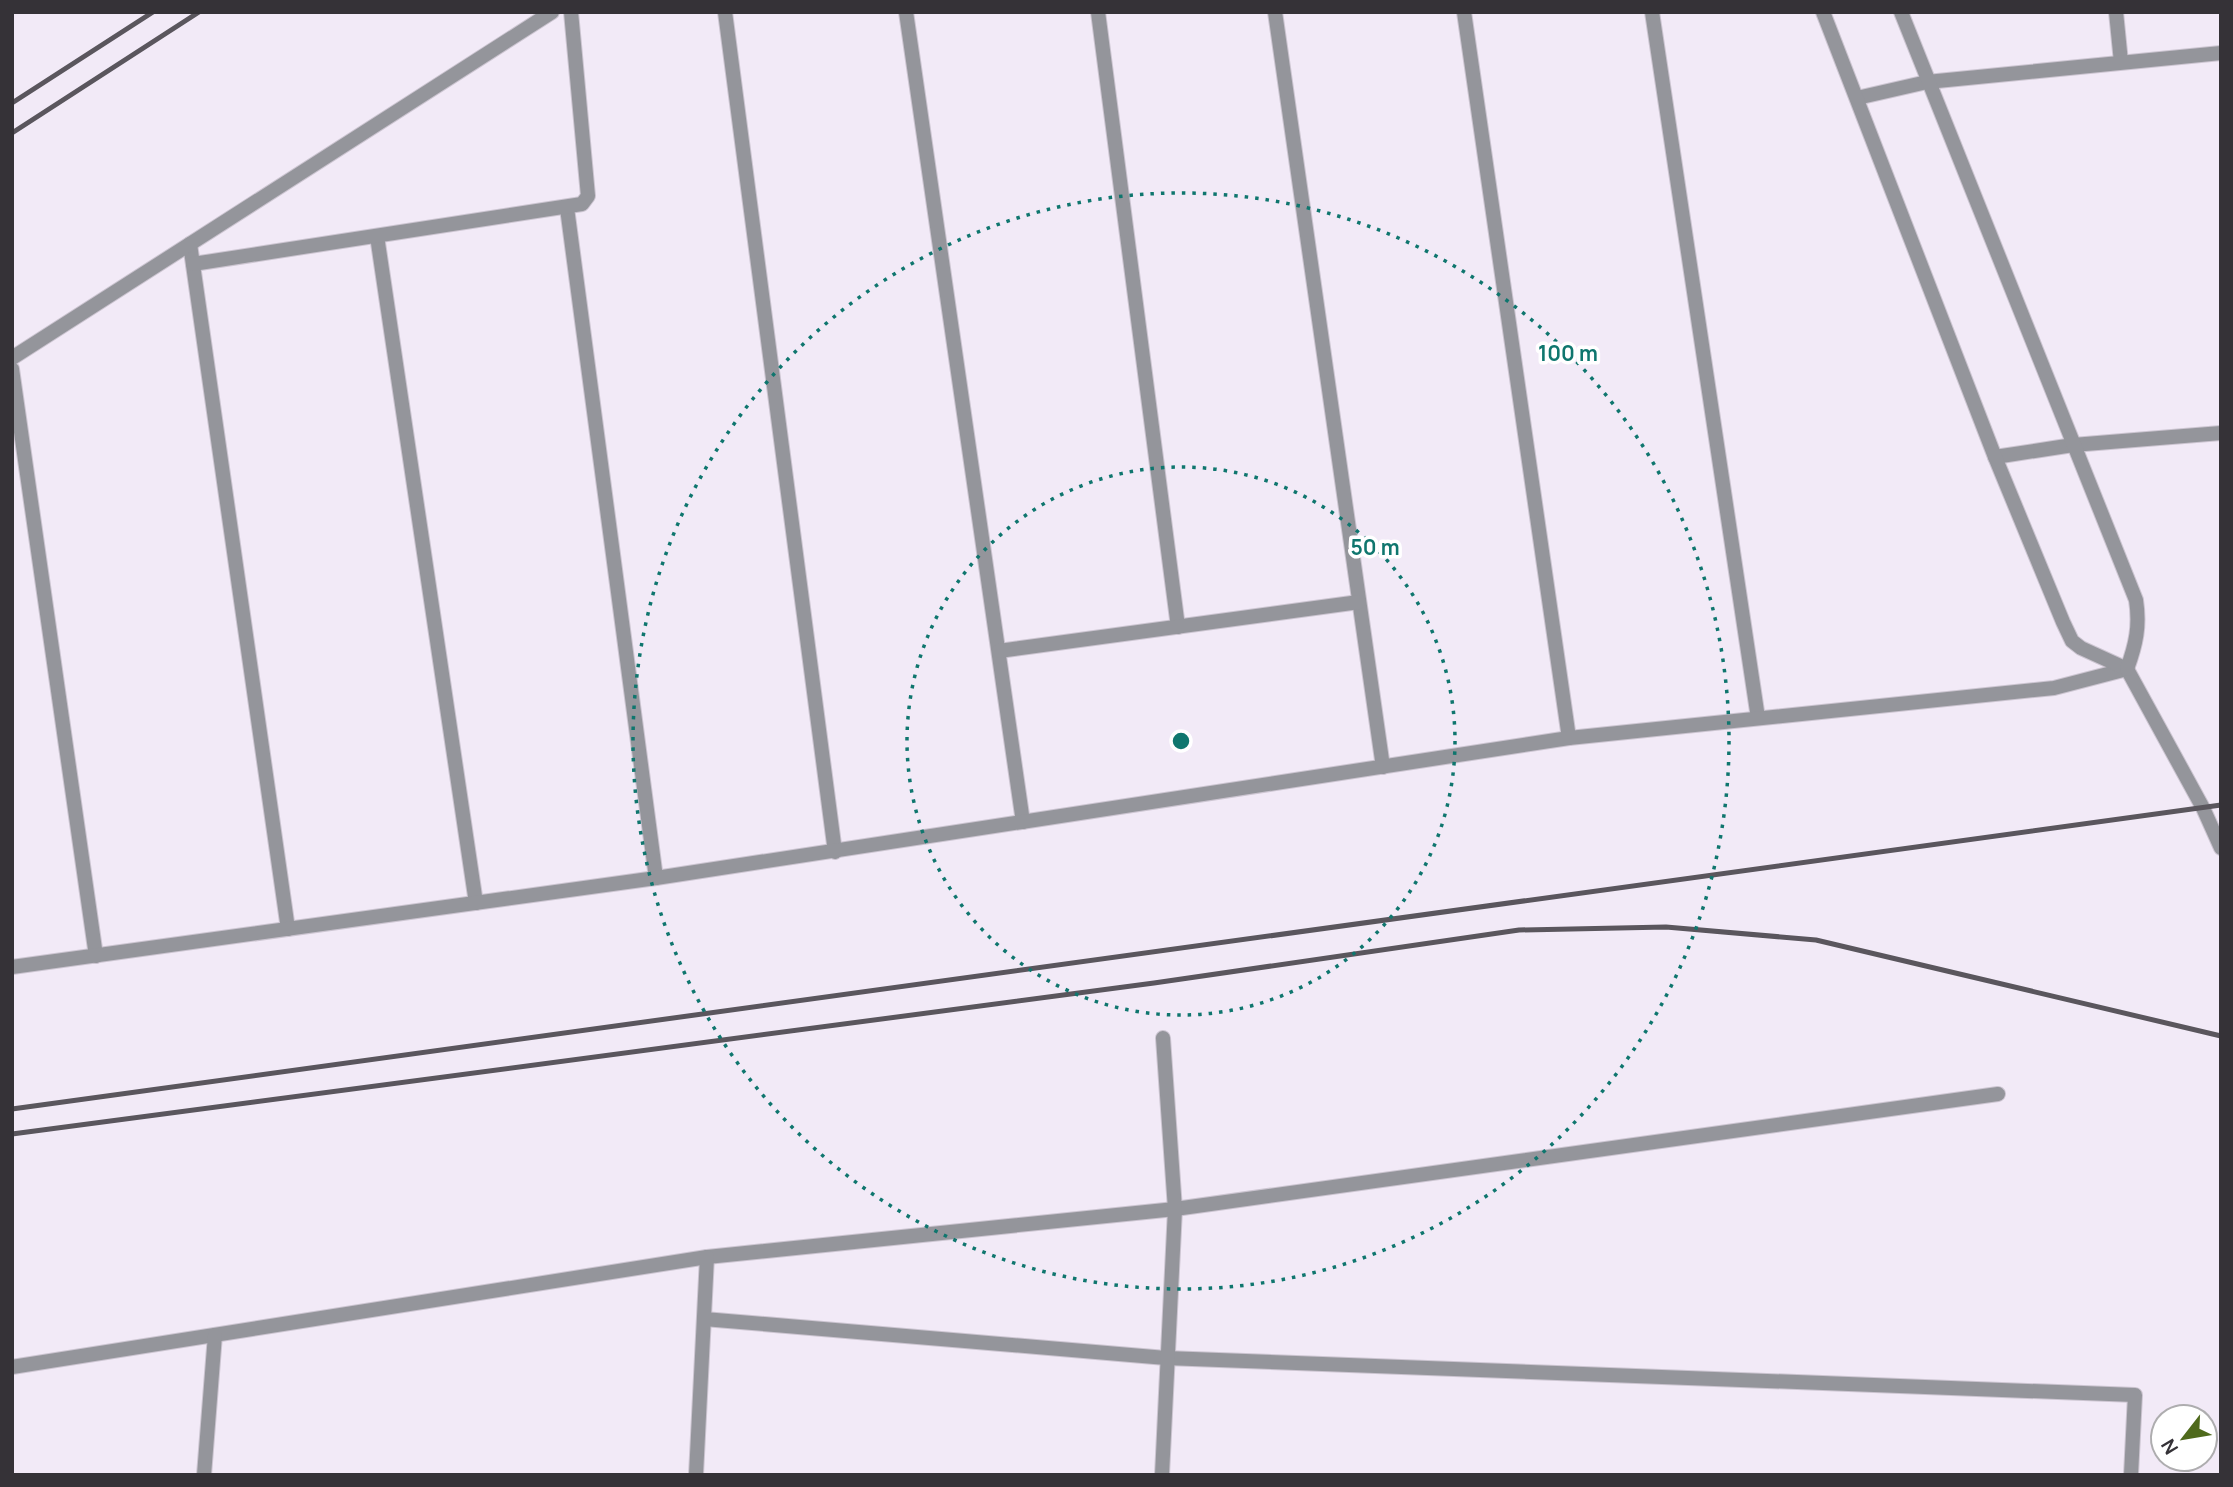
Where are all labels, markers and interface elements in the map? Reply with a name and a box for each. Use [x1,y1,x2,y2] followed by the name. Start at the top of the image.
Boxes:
[1538,339,1598,367] text: 100 m
[1350,533,1400,561] text: 50 m
[1169,729,1193,753] centre of rings
[2149,1403,2219,1473] north arrow
[2155,1434,2184,1459] text: N

